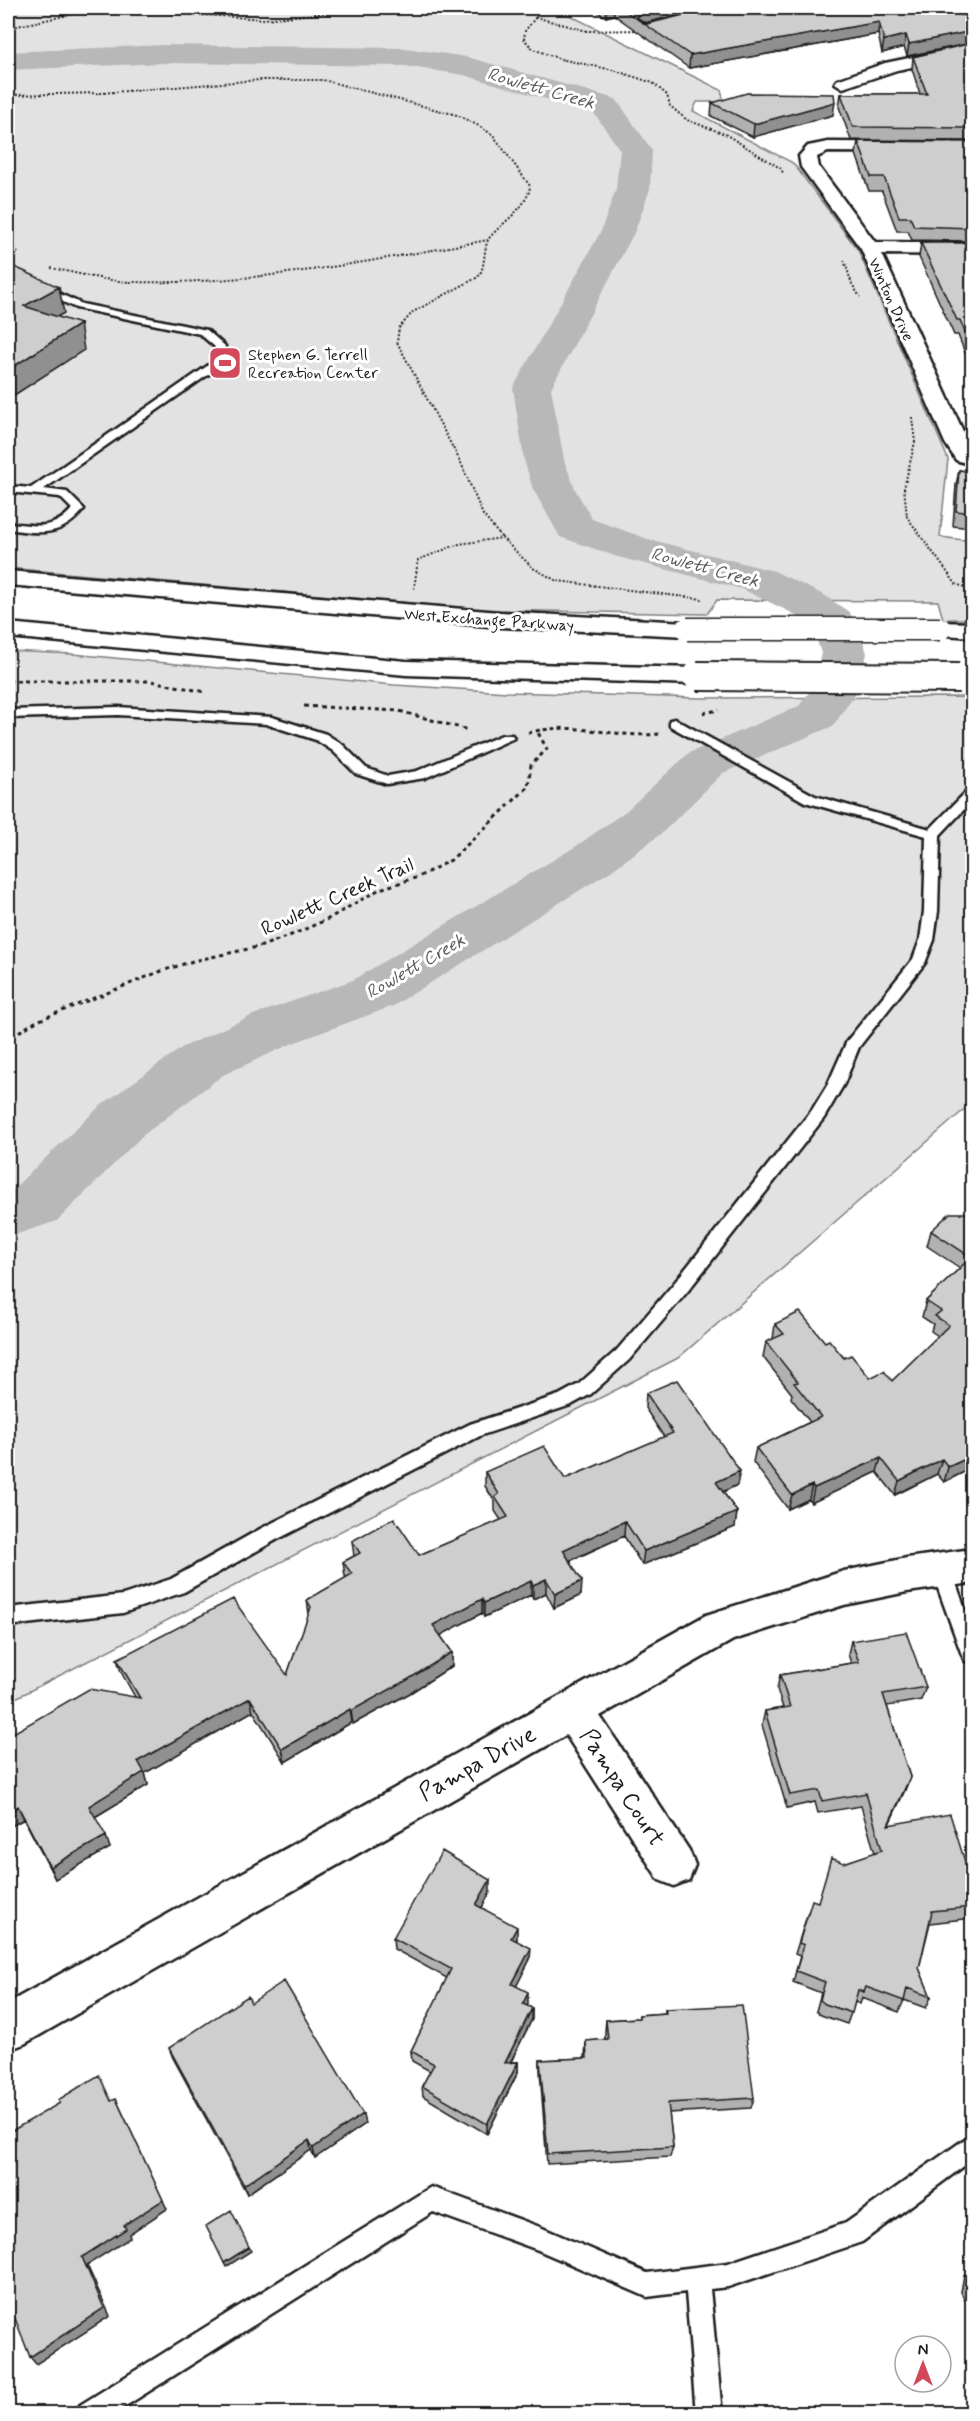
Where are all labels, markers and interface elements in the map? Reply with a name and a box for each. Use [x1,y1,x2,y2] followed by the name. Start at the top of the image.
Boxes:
[484,62,597,116] water label: Rowlett Creek
[863,255,918,345] street label: Winton Drive
[207,345,243,381] sports icon: Stephen G. Terrell Recreation Center
[248,345,378,384] place label: Stephen G. Terrell Recreation Center
[648,542,761,594] water label: Rowlett Creek
[403,604,575,638] street label: West Exchange Parkway
[257,852,418,943] street label: Rowlett Creek Trail
[362,929,469,1005] water label: Rowlett Creek
[414,1719,542,1809] street label: Pampa Drive
[572,1723,671,1853] street label: Pampa Court
[893,2334,953,2394] north arrow
[918,2340,928,2361] text: N

